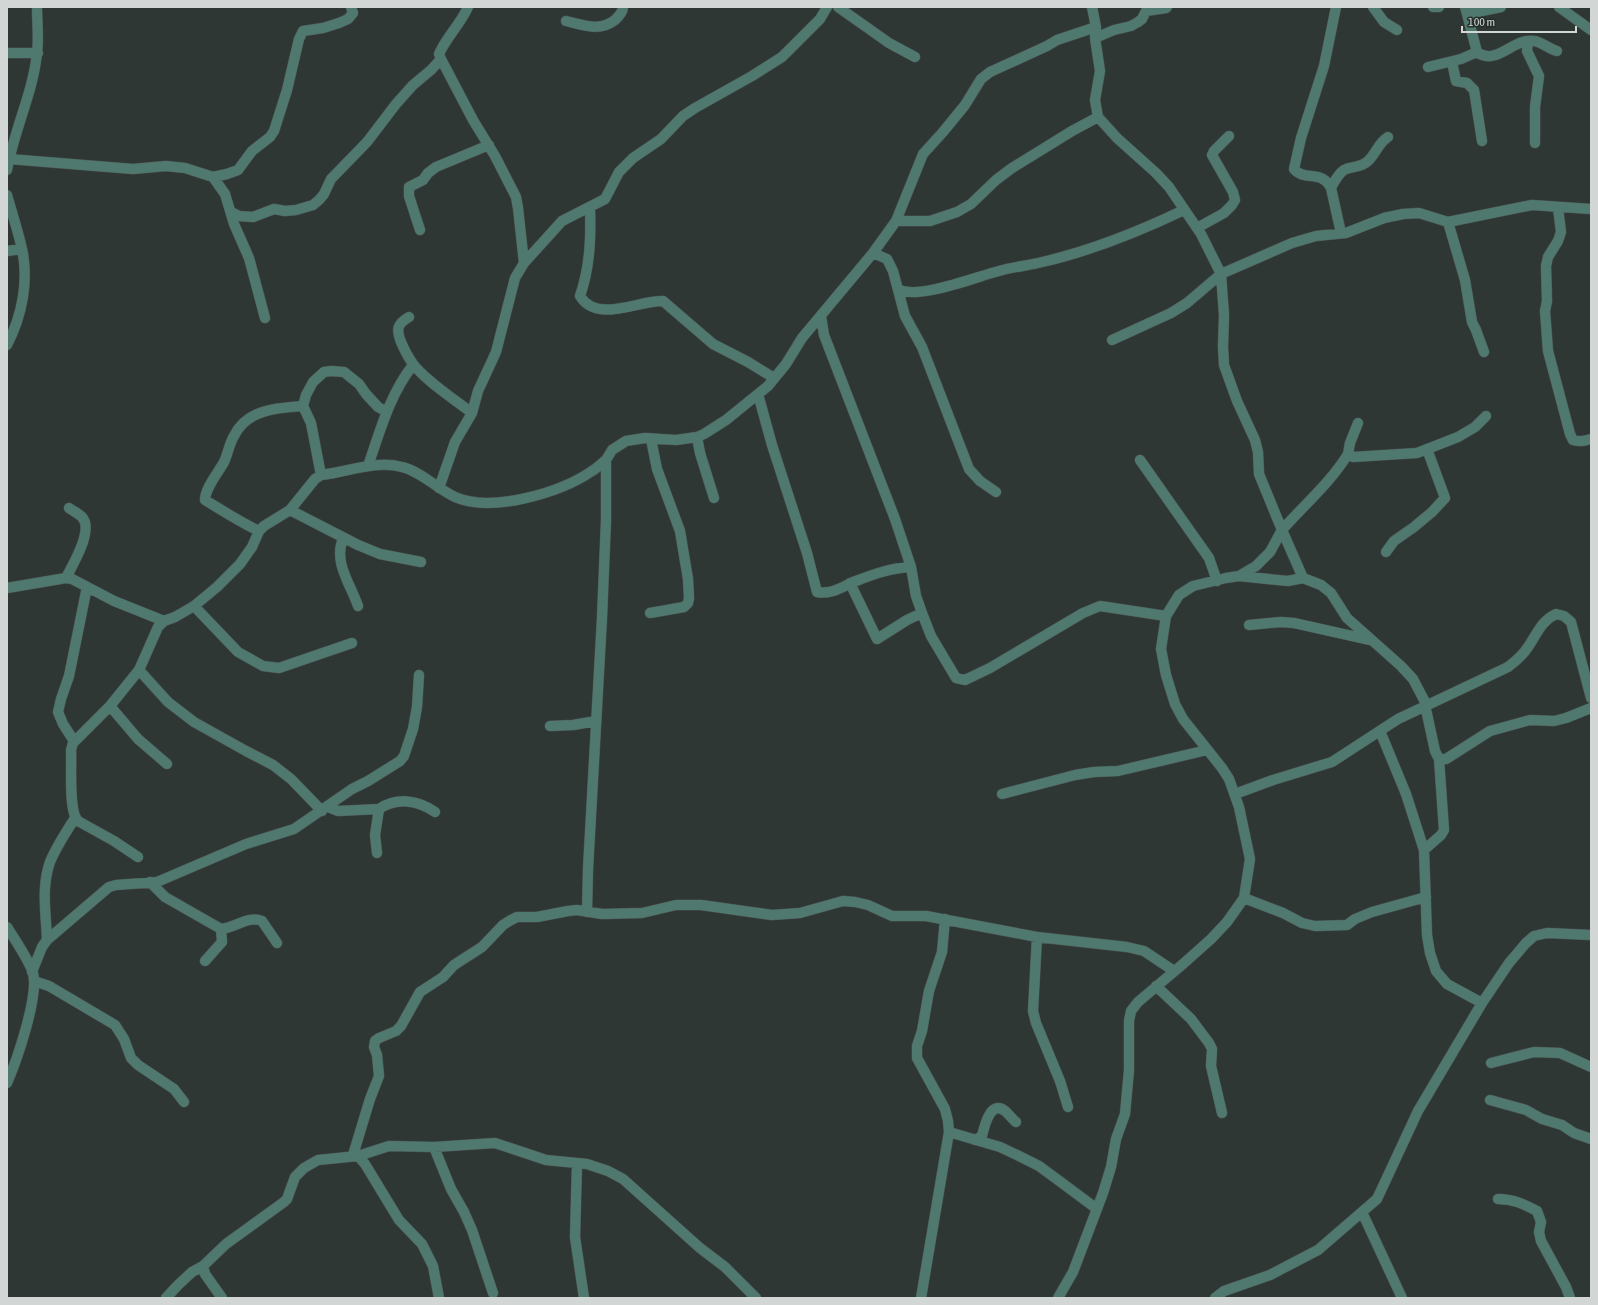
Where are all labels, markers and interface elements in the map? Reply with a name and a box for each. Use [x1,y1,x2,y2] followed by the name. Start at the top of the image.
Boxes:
[1462,8,1576,34] scale bar
[1468,15,1495,29] text: 100 m

